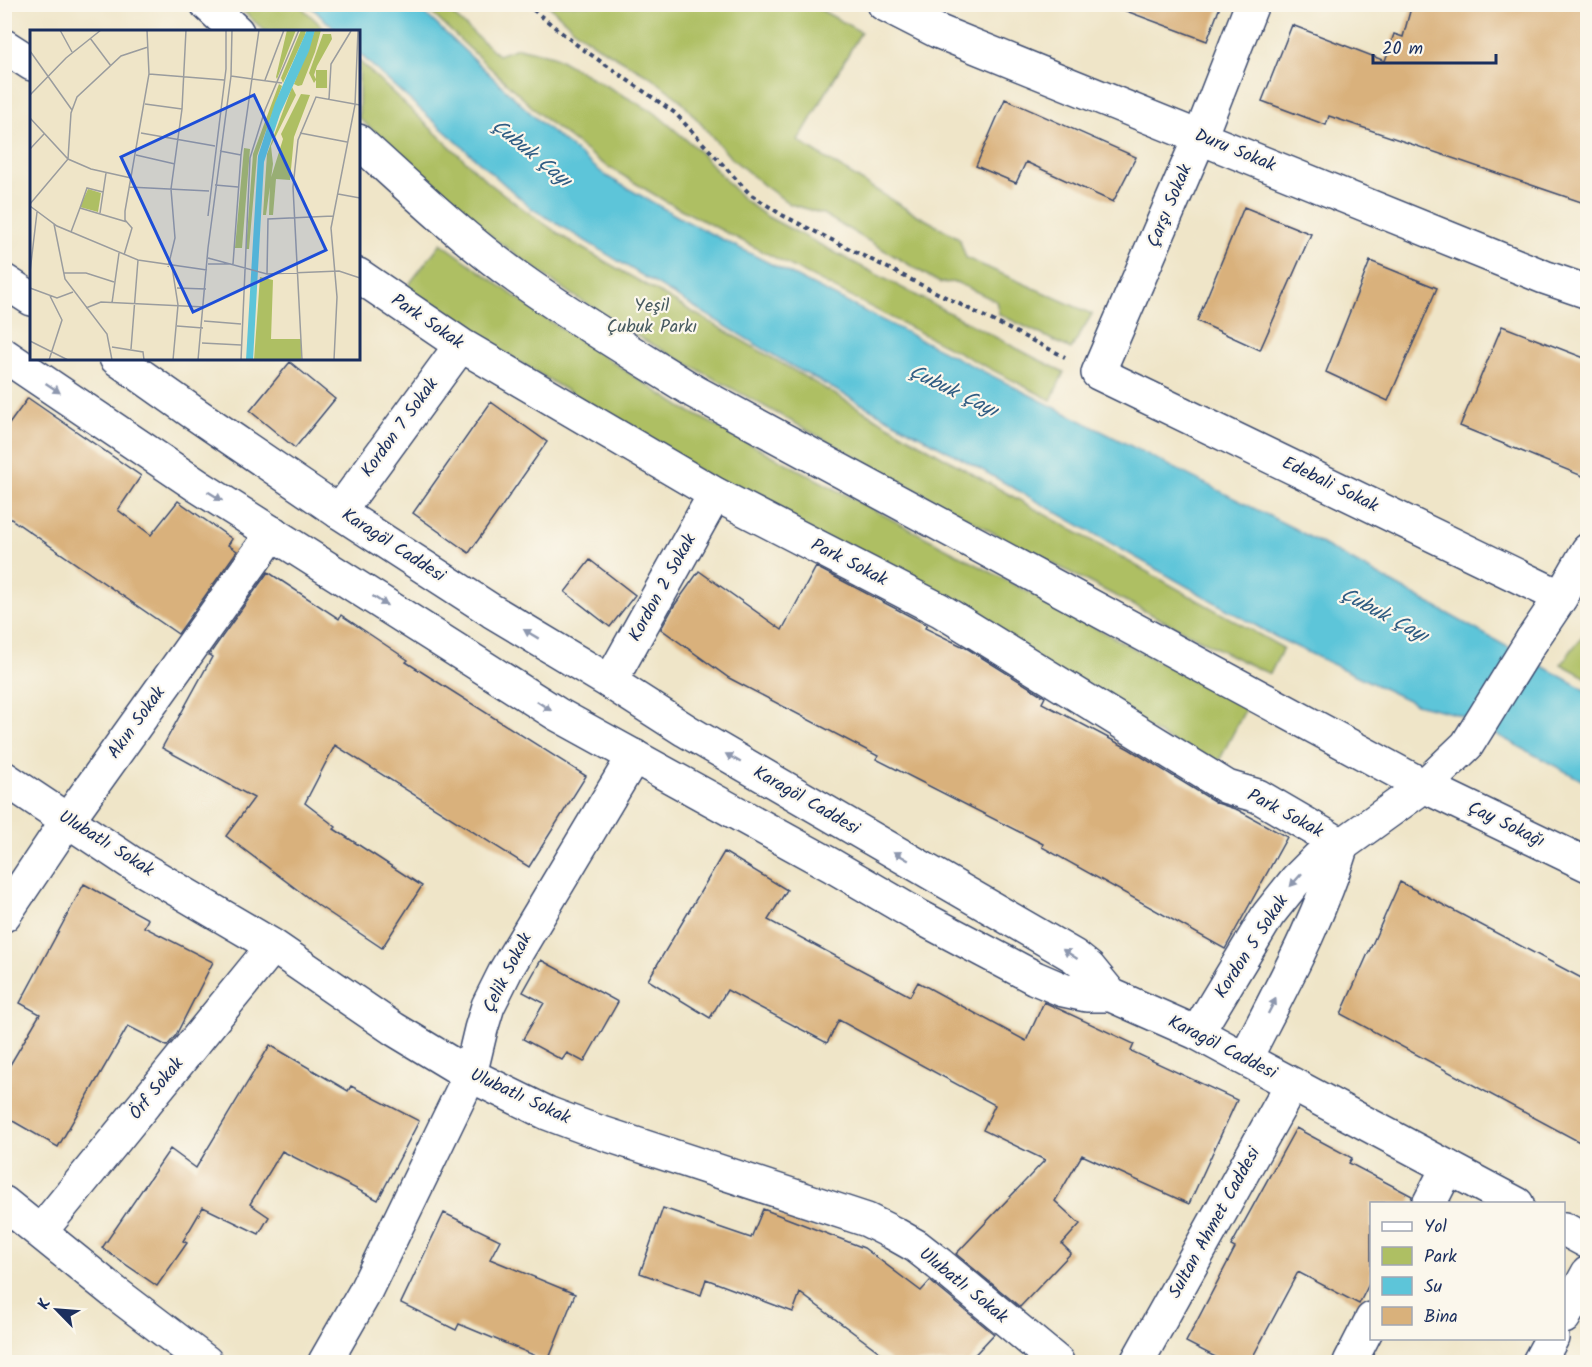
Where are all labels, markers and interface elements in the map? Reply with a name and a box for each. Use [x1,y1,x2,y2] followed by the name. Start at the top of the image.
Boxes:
[1373,27,1496,65] scale bar
[30,30,360,360] inset map
[1382,35,1423,64] text: 20 m
[484,112,579,198] water label: Çubuk Çayı
[1190,122,1280,181] street label: Duru Sokak
[1139,159,1201,252] street label: Çarşı Sokak
[385,287,470,358] street label: Park Sokak
[607,292,697,342] park label: Yeşil Çubuk Parkı
[903,357,1004,428] water label: Çubuk Çayı
[354,372,447,484] street label: Kordon 7 Sokak
[45,382,61,393] one-way arrow
[1277,449,1384,521] street label: Edebali Sokak
[207,491,223,502] one-way arrow
[335,501,451,591] street label: Karagöl Caddesi
[621,528,705,647] street label: Kordon 2 Sokak
[805,531,893,595] street label: Park Sokak
[1334,580,1435,653] water label: Çubuk Çayı
[372,595,388,606] one-way arrow
[523,629,539,640] one-way arrow
[101,680,174,765] street label: Akın Sokak
[536,700,552,711] one-way arrow
[725,753,741,764] one-way arrow
[747,759,865,844] street label: Karagöl Caddesi
[1242,782,1329,847] street label: Park Sokak
[1462,794,1550,856] street label: Çay Sokağı
[53,803,160,885] street label: Ulubatlı Sokak
[893,851,910,861] one-way arrow
[1289,873,1303,888] one-way arrow
[1208,889,1297,1005] street label: Kordon 5 Sokak
[475,927,541,1018] street label: Çelik Sokak
[1062,949,1078,960] one-way arrow
[1267,998,1277,1015] one-way arrow
[1162,1008,1282,1088] street label: Karagöl Caddesi
[122,1051,192,1127] street label: Örf Sokak
[465,1061,576,1133] street label: Ulubatlı Sokak
[1161,1141,1269,1304] street label: Sultan Ahmet Caddesi
[1370,1202,1565,1340] legend
[1424,1213,1448,1242] text: Yol
[912,1241,1015,1332] street label: Ulubatlı Sokak
[1424,1243,1457,1272] text: Park
[1424,1273,1443,1302] text: Su
[27,1280,87,1340] north arrow
[31,1294,58,1314] text: K
[1424,1303,1458,1332] text: Bina

